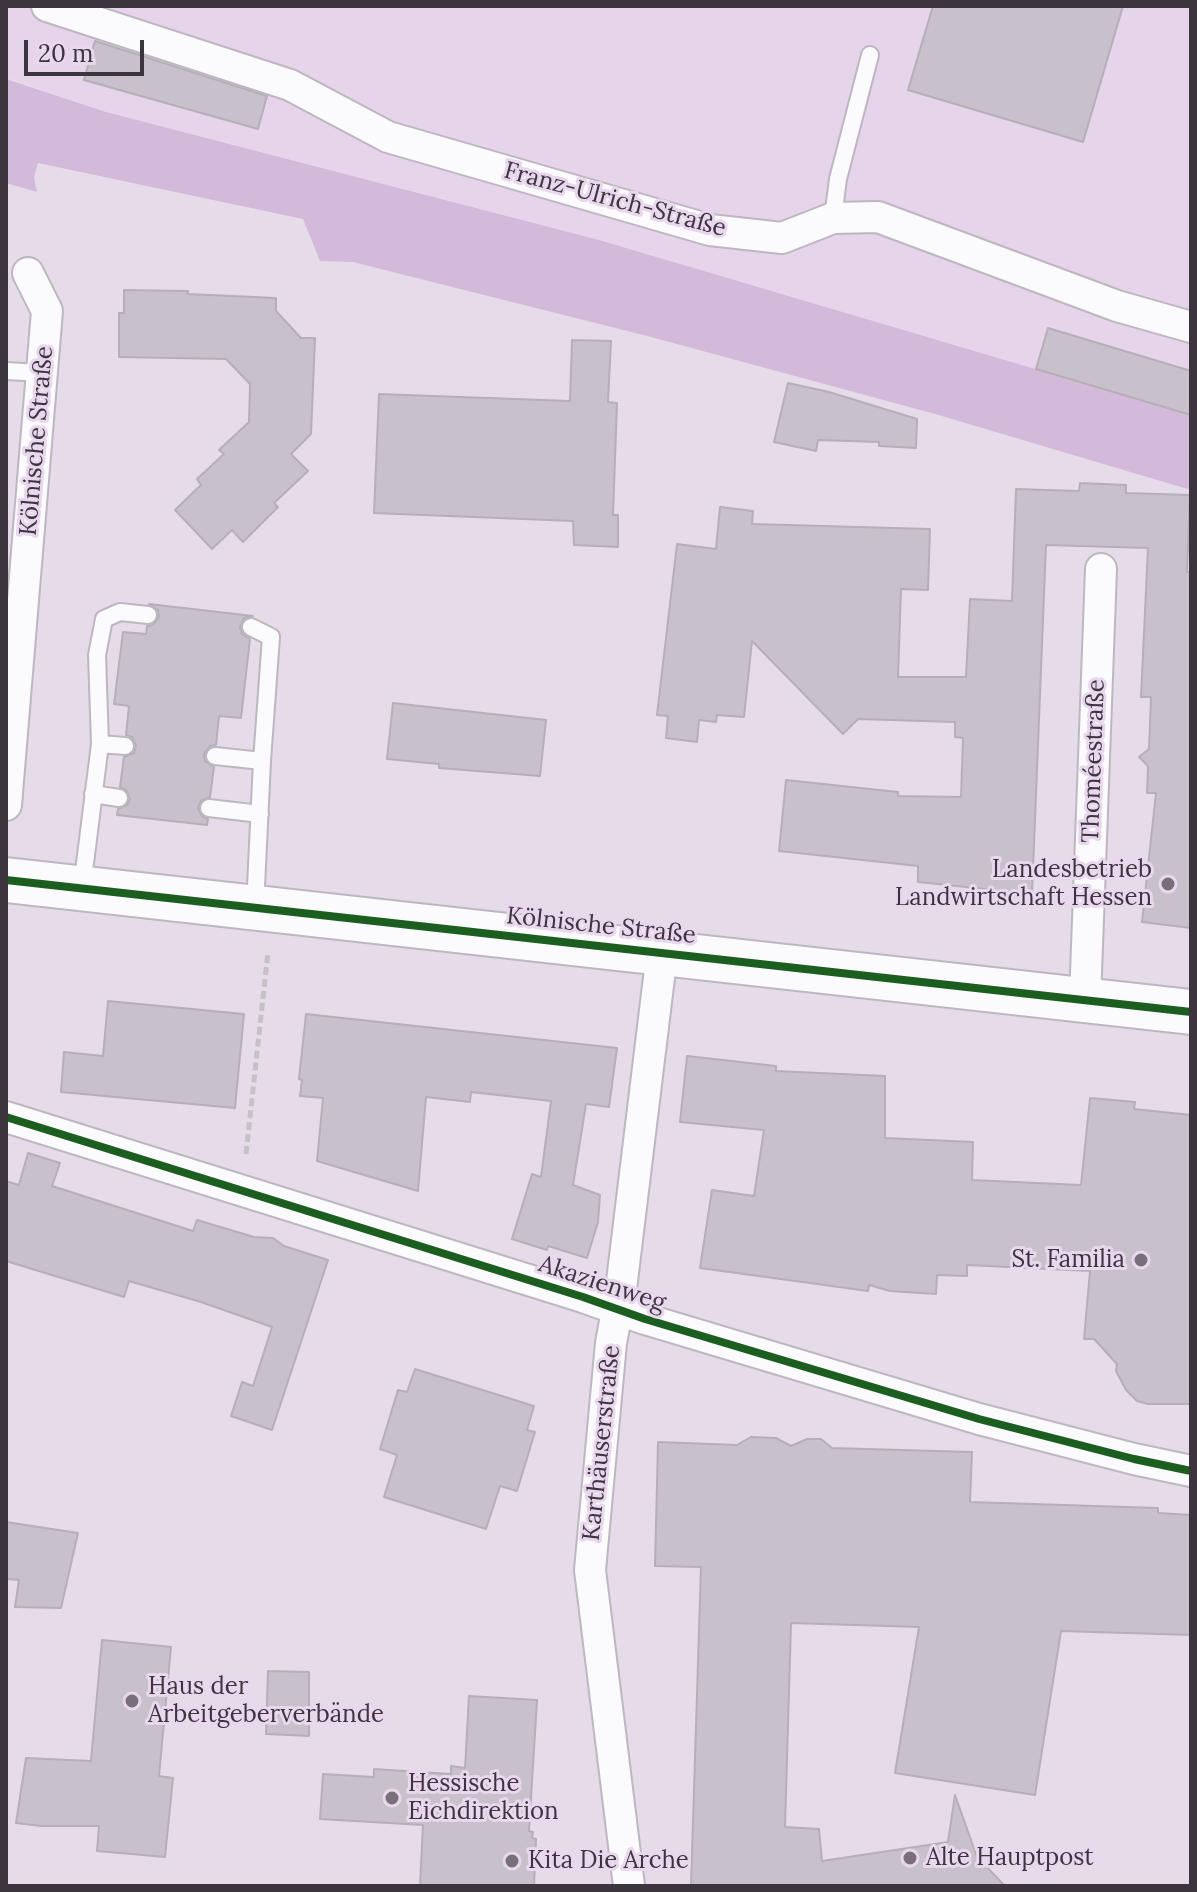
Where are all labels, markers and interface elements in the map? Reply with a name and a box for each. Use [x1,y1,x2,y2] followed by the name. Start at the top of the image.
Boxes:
[28,24,148,74] scale bar
[38,38,94,69] text: 20 m
[501,157,729,243] street label: Franz-Ulrich-Straße
[14,345,60,537] street label: Kölnische Straße
[1077,679,1111,843] street label: Thoméestraße
[895,856,1152,912] place label: Landesbetrieb Landwirtschaft Hessen
[1159,875,1177,893] marker: Landesbetrieb Landwirtschaft Hessen
[505,902,697,950] street label: Kölnische Straße
[1012,1246,1125,1274] place label: St. Familia
[535,1250,669,1318] street label: Akazienweg
[1132,1251,1150,1269] marker: St. Familia
[577,1344,627,1542] street label: Karthäuserstraße
[148,1673,384,1729] place label: Haus der Arbeitgeberverbände
[123,1692,141,1710] marker: Haus der Arbeitgeberverbände
[408,1770,559,1826] place label: Hessische Eichdirektion
[383,1789,401,1807] marker: Hessische Eichdirektion
[926,1844,1094,1872] place label: Alte Hauptpost
[528,1847,689,1875] place label: Kita Die Arche
[901,1849,919,1867] marker: Alte Hauptpost
[503,1852,521,1870] marker: Kita Die Arche

